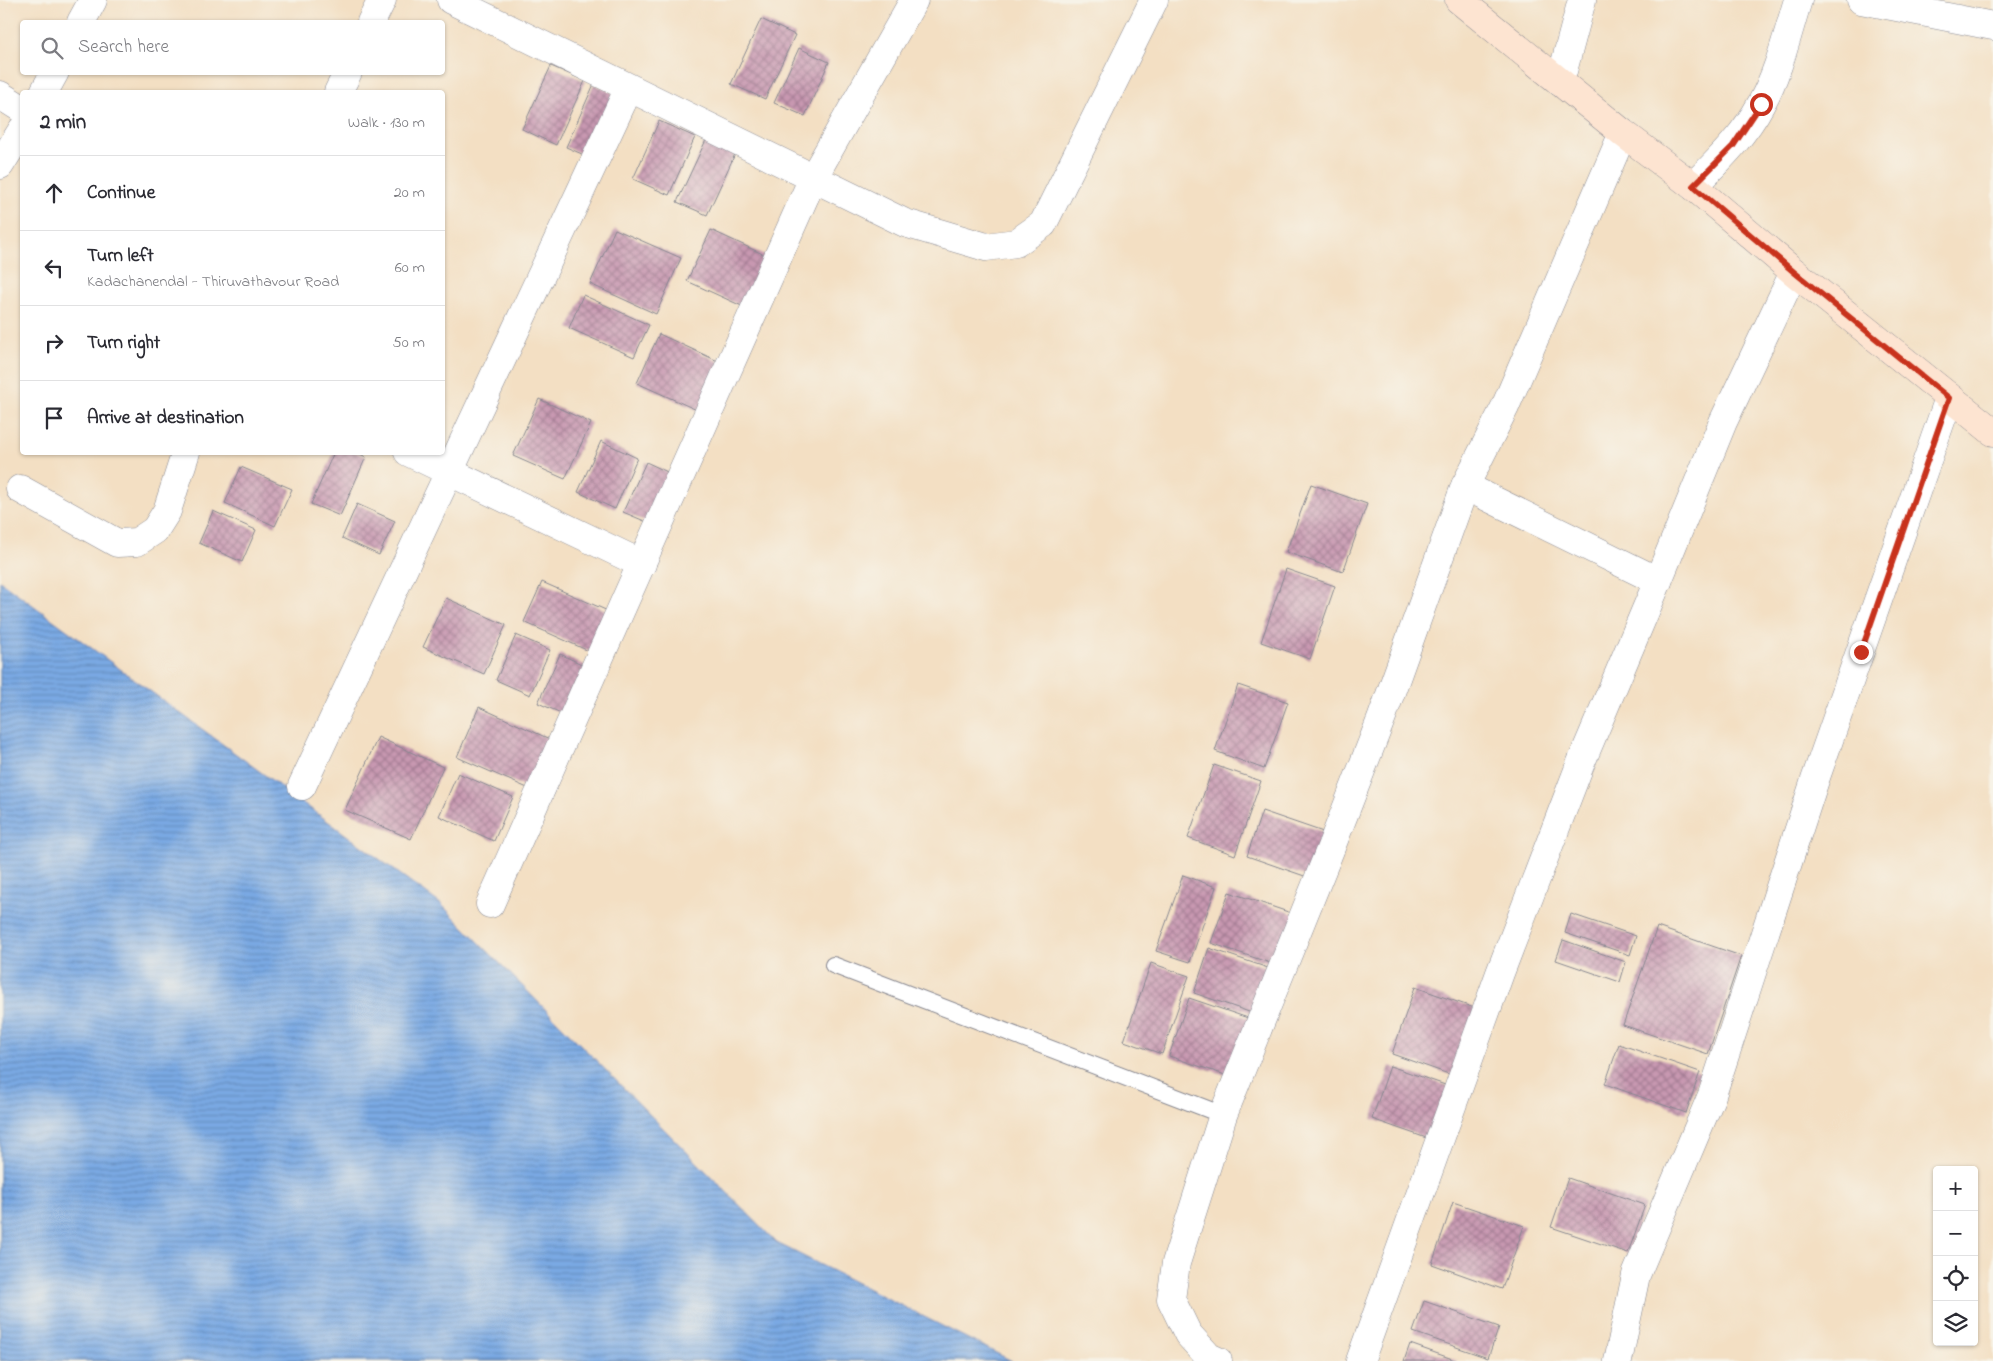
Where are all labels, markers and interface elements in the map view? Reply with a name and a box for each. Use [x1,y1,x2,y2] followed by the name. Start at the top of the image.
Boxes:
[20,20,445,75] search box
[38,34,66,62] icon: search
[78,34,169,61] text: Search here
[1750,93,1773,116] route start
[40,108,86,138] text: 2 min
[348,111,425,135] text: Walk · 130 m
[40,179,68,207] icon: ahead
[87,180,155,207] text: Continue
[394,181,425,205] text: 20 m
[87,243,154,270] text: Turn left
[40,254,68,282] icon: left
[395,256,425,280] text: 60 m
[87,270,339,294] text: Kadachanendal - Thiruvathavour Road
[40,329,68,357] icon: right
[87,330,160,357] text: Turn right
[393,331,425,355] text: 50 m
[40,404,68,432] icon: arrive
[87,405,244,432] text: Arrive at destination
[1850,641,1873,664] route end
[1933,1166,1978,1346] map controls
[1933,1166,1978,1211] button: +
[1933,1211,1978,1256] button: −
[1933,1256,1978,1301] button: locate
[1933,1301,1978,1346] button: layers

